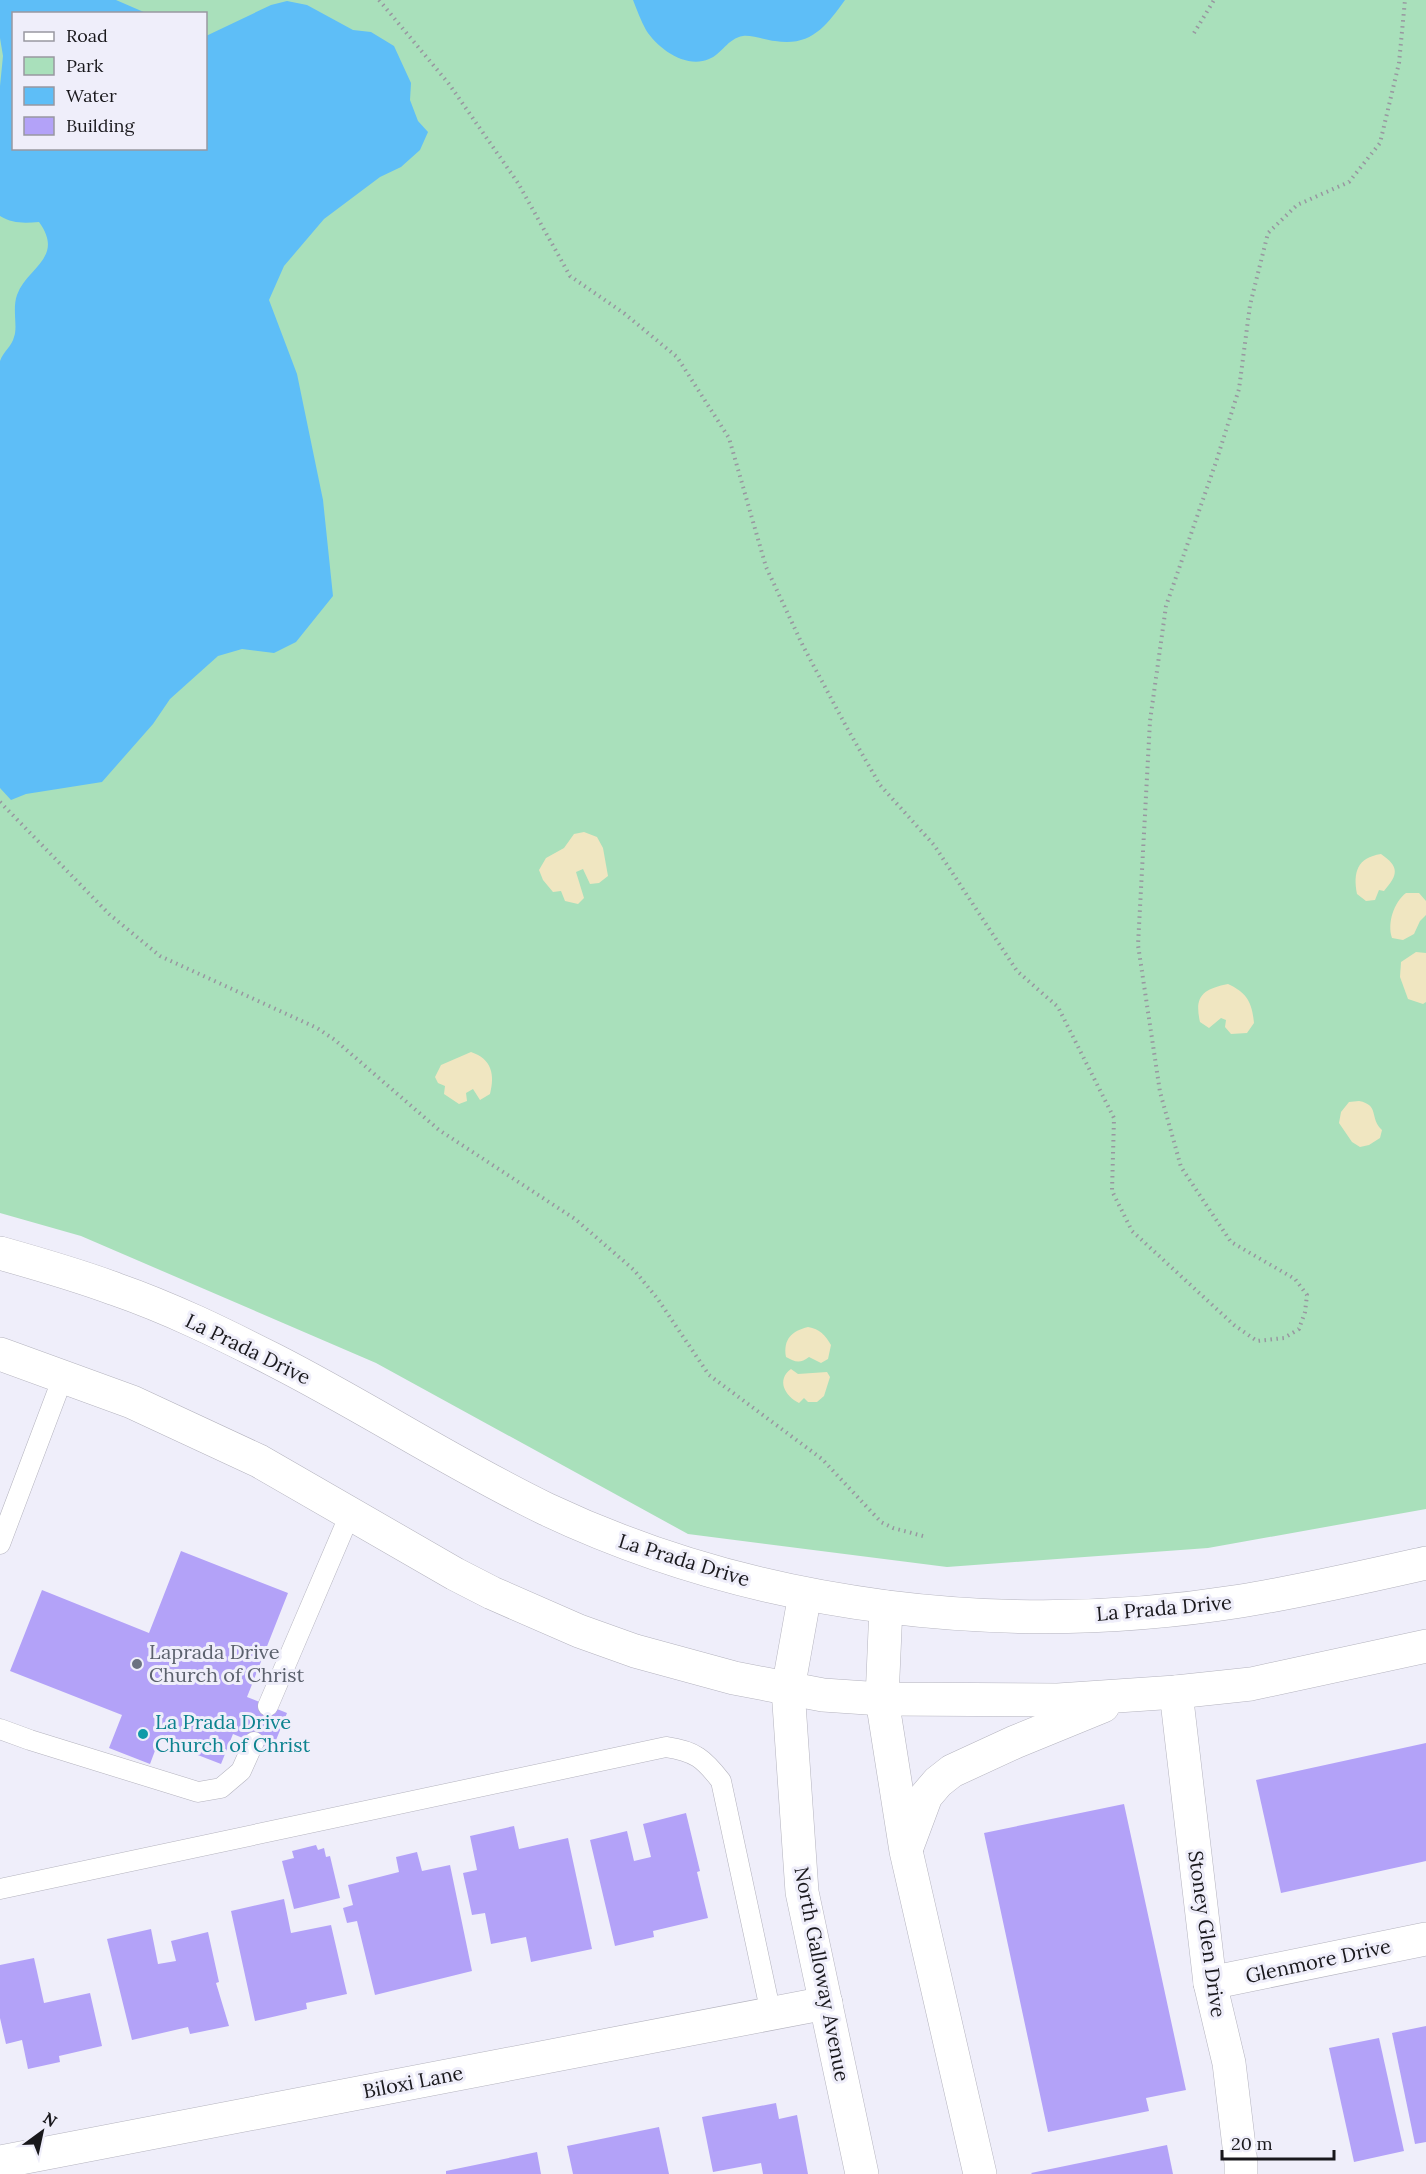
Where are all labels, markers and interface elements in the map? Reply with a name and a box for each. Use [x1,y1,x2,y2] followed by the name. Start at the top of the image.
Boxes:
[12,12,207,150] legend
[66,24,108,47] text: Road
[66,54,104,77] text: Park
[66,84,117,107] text: Water
[66,114,136,137] text: Building
[182,1307,315,1390] street label: La Prada Drive
[615,1528,753,1591] street label: La Prada Drive
[1095,1589,1233,1626] street label: La Prada Drive
[149,1639,304,1687] place label: Laprada Drive Church of Christ
[130,1657,144,1671] marker: Laprada Drive Church of Christ
[155,1709,310,1757] place label: La Prada Drive Church of Christ
[136,1727,150,1741] marker: La Prada Drive Church of Christ
[1183,1849,1232,2019] street label: Stoney Glen Drive
[789,1864,856,2083] street label: North Galloway Avenue
[1243,1933,1393,1988] street label: Glenmore Drive
[361,2060,465,2103] street label: Biloxi Lane
[12,2102,72,2162] north arrow
[40,2108,61,2131] text: N
[1222,2123,1334,2161] scale bar
[1231,2132,1273,2155] text: 20 m

